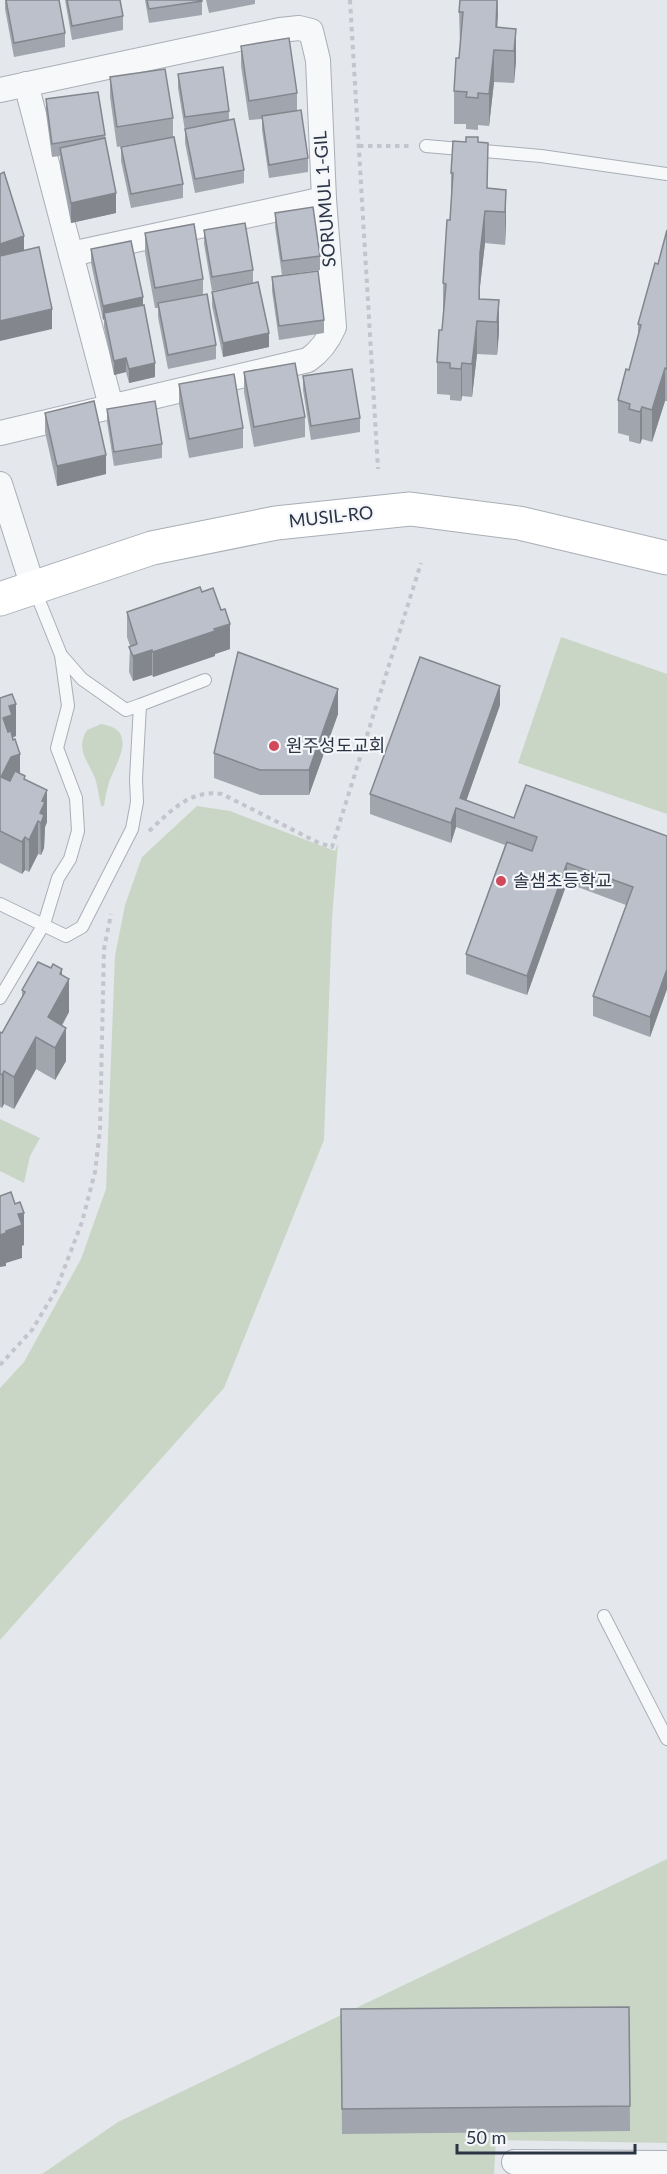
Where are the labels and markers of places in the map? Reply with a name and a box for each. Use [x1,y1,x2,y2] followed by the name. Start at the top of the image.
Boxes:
[286,734,385,756] place label: 원주성도교회
[267,739,281,753] marker: 원주성도교회
[513,869,612,891] place label: 솔샘초등학교
[494,874,508,888] marker: 솔샘초등학교

